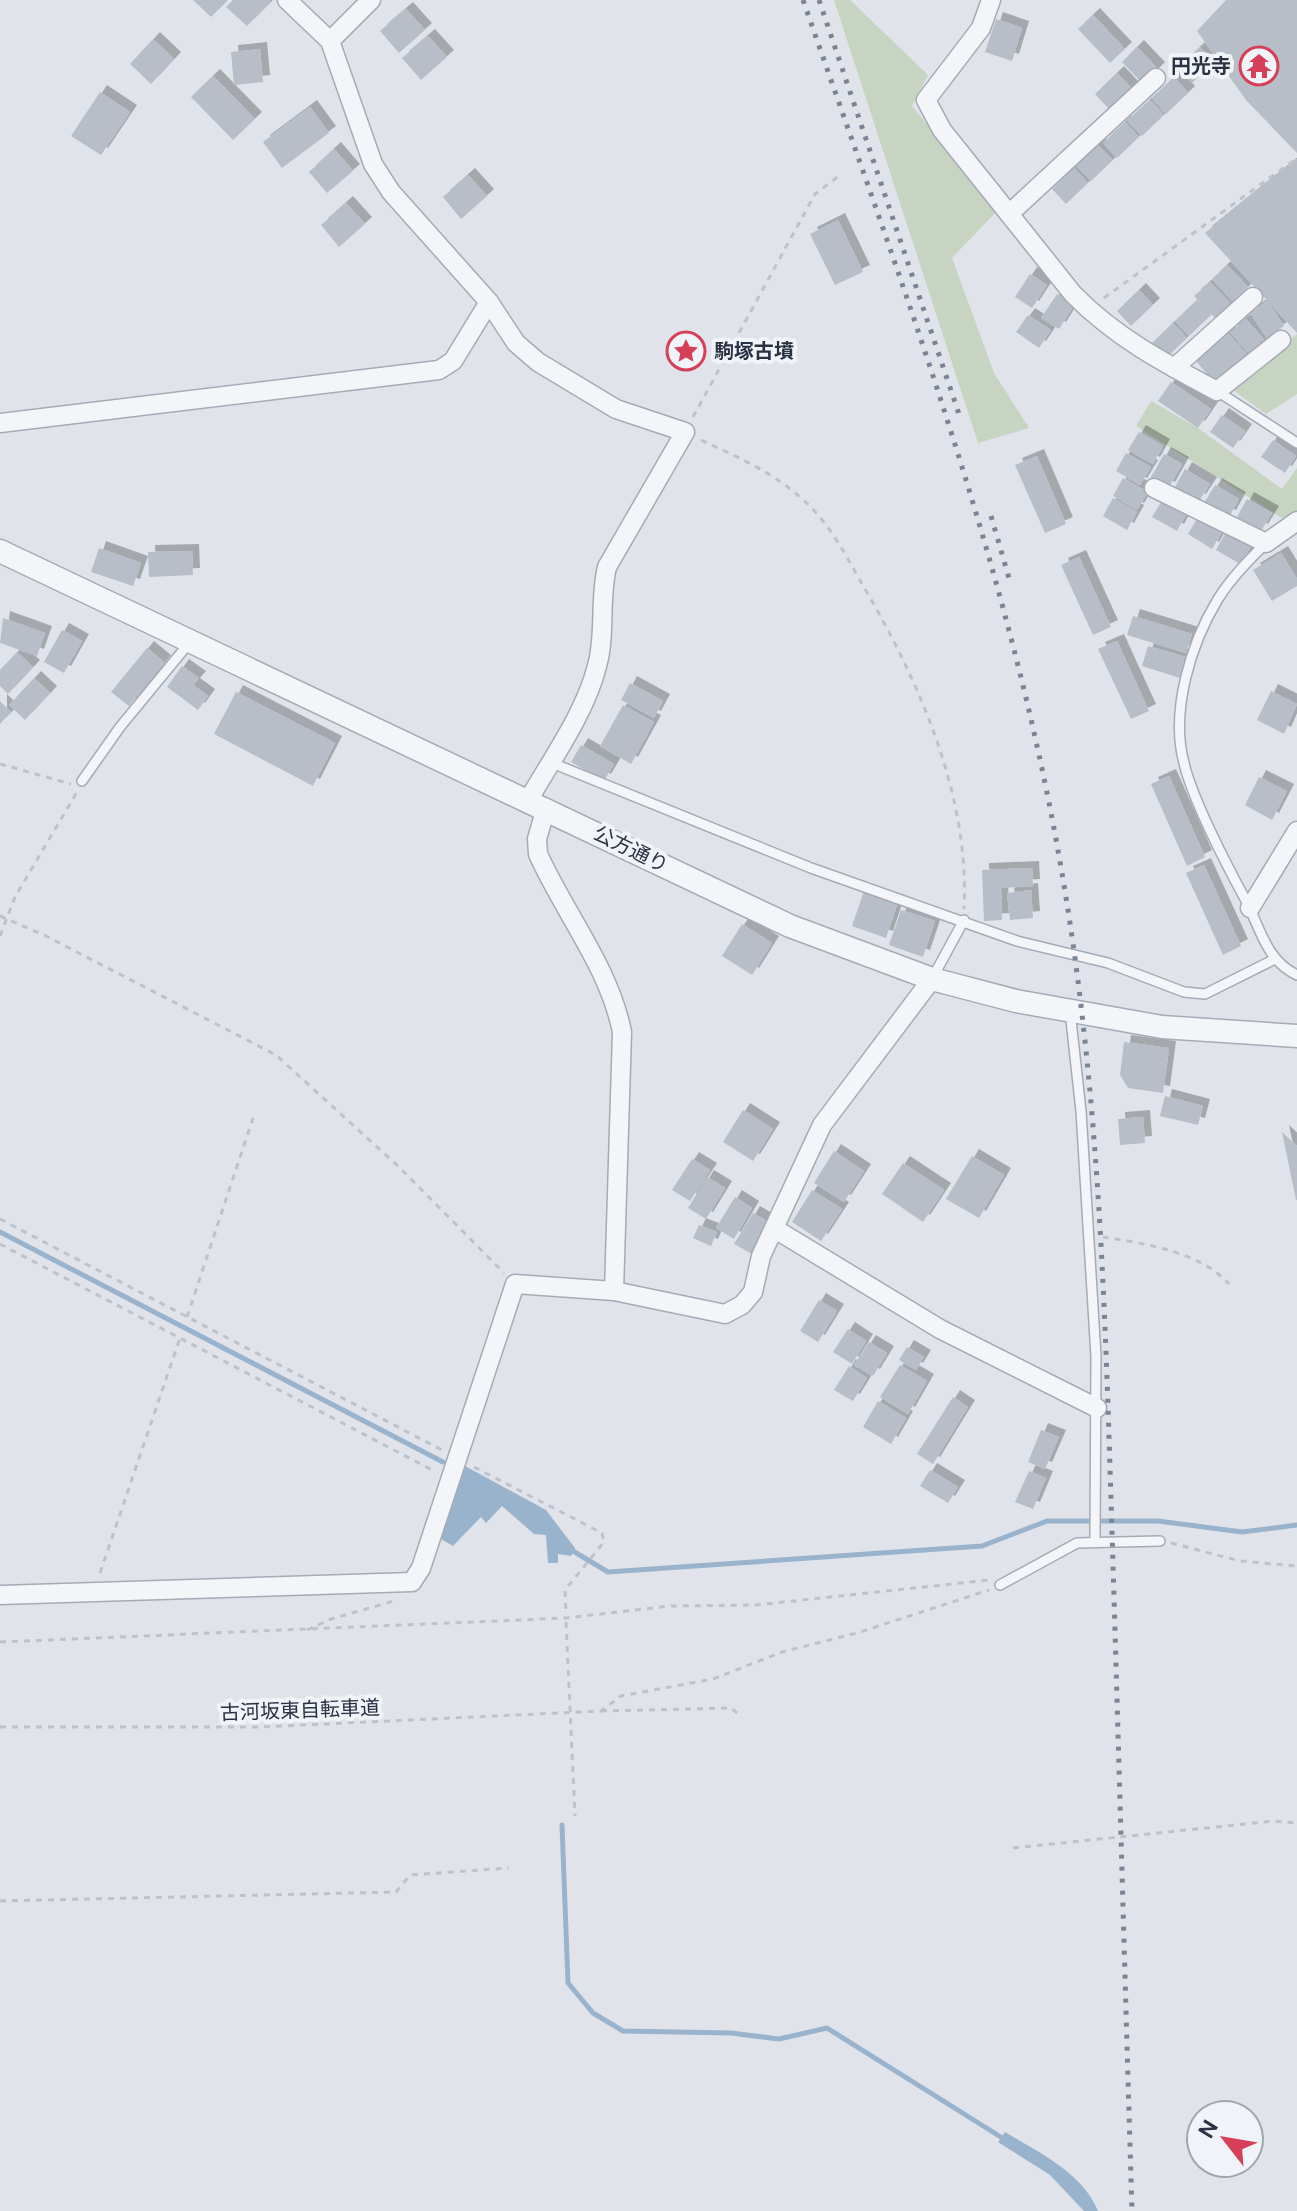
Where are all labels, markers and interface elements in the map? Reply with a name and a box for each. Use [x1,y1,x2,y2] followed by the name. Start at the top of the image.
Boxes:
[1238,45,1280,87] temple icon: 円光寺
[1171,53,1231,79] place label: 円光寺
[665,330,707,372] place icon: 駒塚古墳
[714,338,794,364] place label: 駒塚古墳
[589,820,673,878] street label: 公方通り
[220,1694,380,1726] street label: 古河坂東自転車道
[1185,2099,1265,2179] north arrow
[1192,2115,1225,2143] text: N

